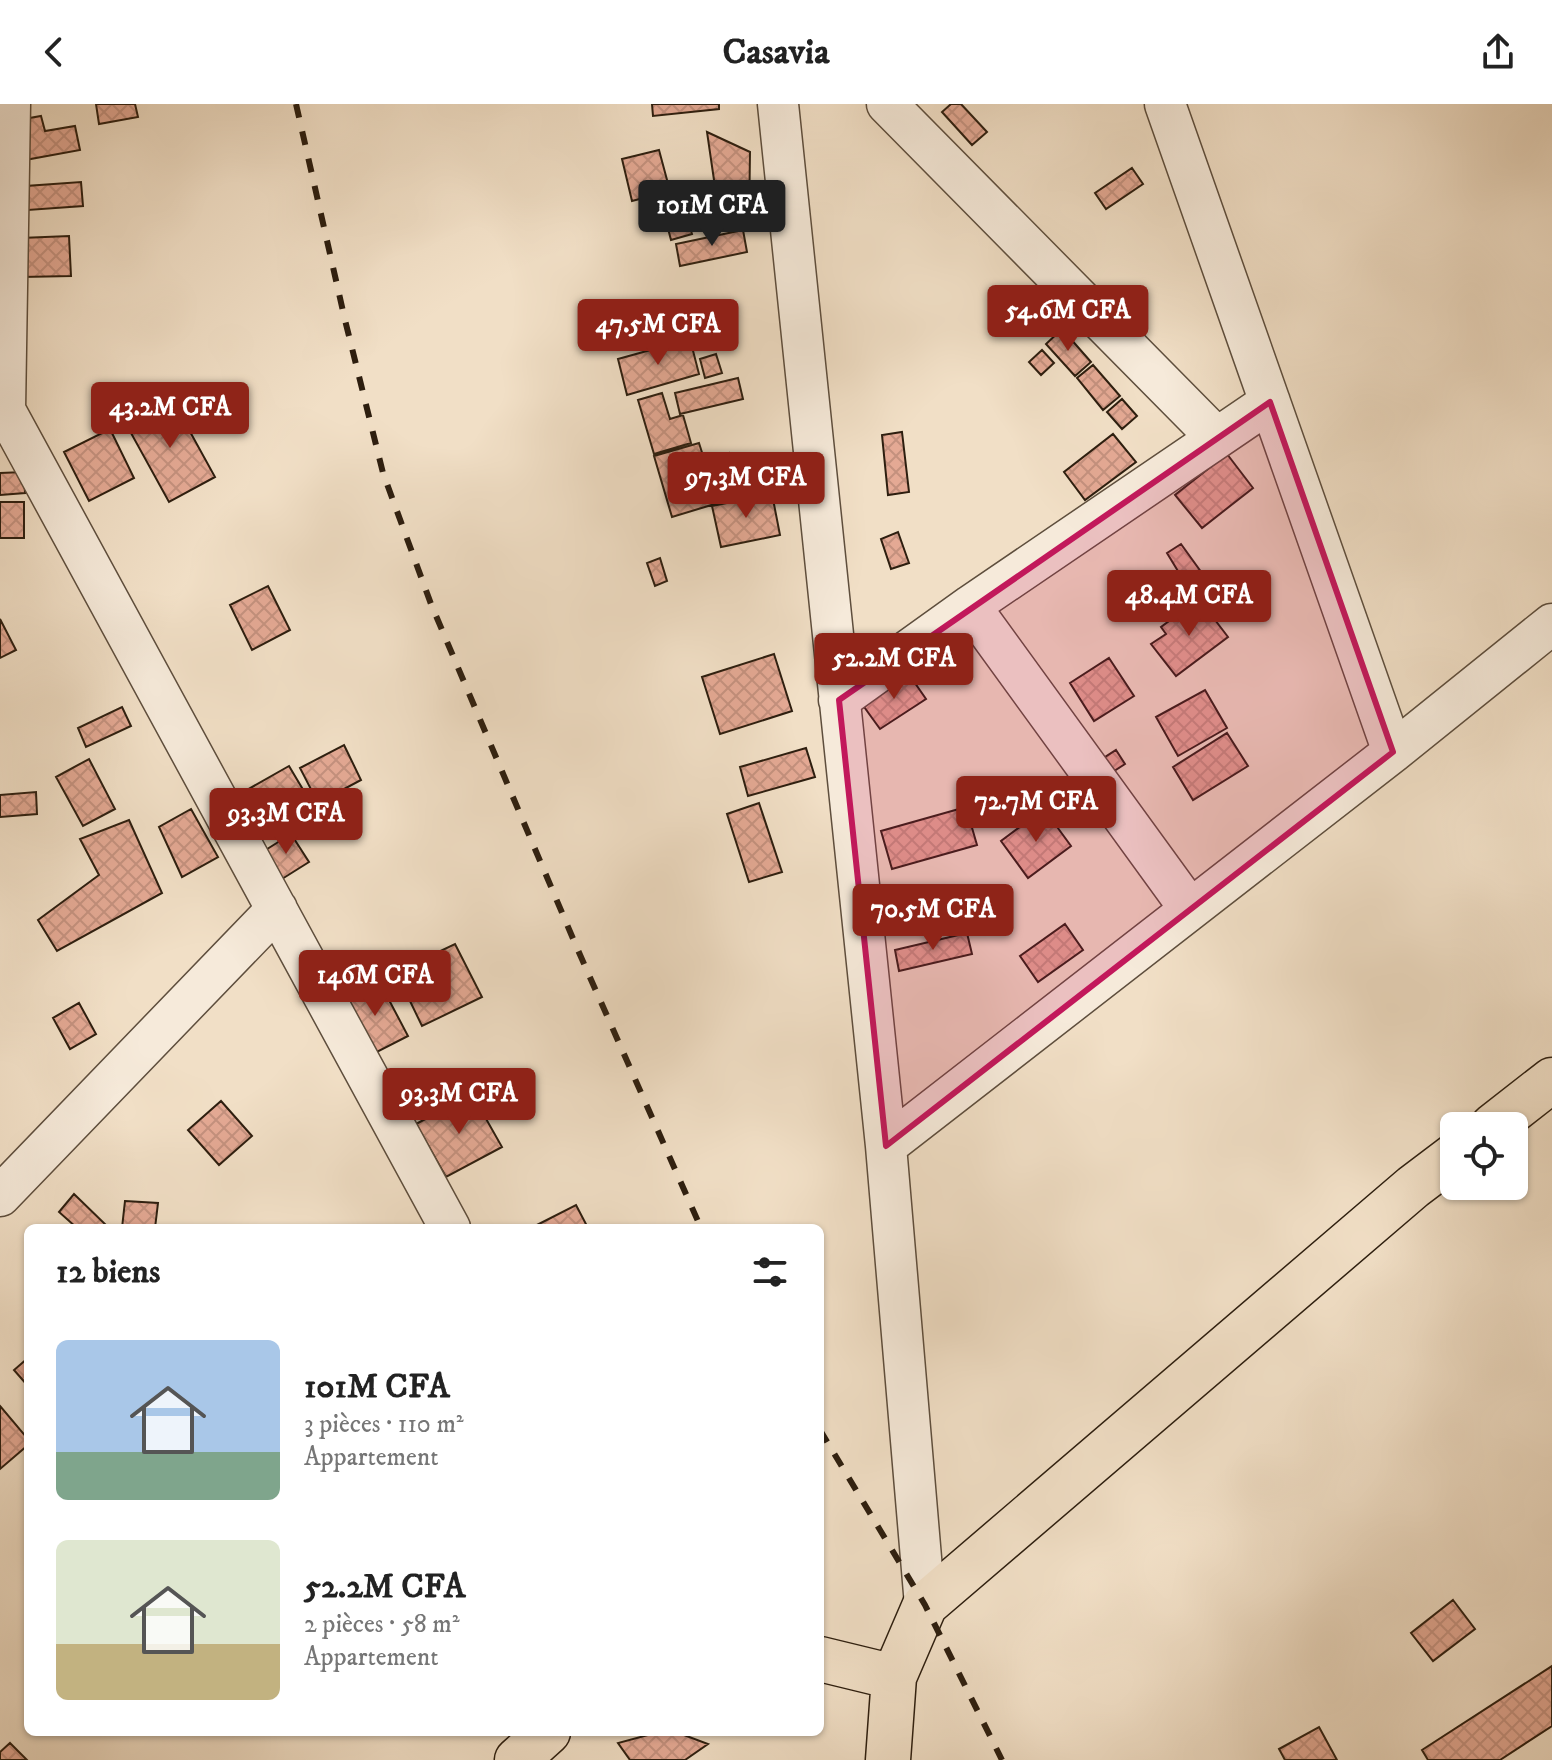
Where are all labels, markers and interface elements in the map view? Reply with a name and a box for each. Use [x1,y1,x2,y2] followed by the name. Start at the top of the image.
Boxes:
[32,30,76,74] icon: back
[723,30,829,75] text: Casavia
[1476,30,1520,74] icon: share
[629,180,795,248] pin: 101M CFA
[656,189,768,222] text: 101M CFA
[976,285,1160,353] pin: 54.6M CFA
[1005,294,1131,327] text: 54.6M CFA
[566,299,750,367] pin: 47.5M CFA
[596,308,720,341] text: 47.5M CFA
[78,382,262,450] pin: 43.2M CFA
[109,391,231,424] text: 43.2M CFA
[654,452,838,520] pin: 97.3M CFA
[686,461,806,494] text: 97.3M CFA
[1097,570,1281,638] pin: 48.4M CFA
[1125,579,1253,612] text: 48.4M CFA
[802,633,986,701] pin: 52.2M CFA
[832,642,956,675] text: 52.2M CFA
[944,776,1128,844] pin: 72.7M CFA
[974,785,1098,818] text: 72.7M CFA
[194,788,378,856] pin: 93.3M CFA
[228,797,344,830] text: 93.3M CFA
[841,884,1025,952] pin: 70.5M CFA
[871,893,995,926] text: 70.5M CFA
[292,950,458,1018] pin: 146M CFA
[317,959,433,992] text: 146M CFA
[367,1068,551,1136] pin: 93.3M CFA
[401,1077,517,1110] text: 93.3M CFA
[1440,1112,1528,1200] map controls
[1440,1112,1528,1200] button: locate
[748,1250,792,1294] icon: filters
[56,1251,160,1293] text: 12 biens
[304,1366,450,1408] text: 101M CFA
[120,1372,216,1468] icon: home
[304,1408,464,1441] text: 3 pièces · 110 m²
[304,1441,438,1474] text: Appartement
[304,1566,465,1608] text: 52.2M CFA
[120,1572,216,1668] icon: home
[304,1608,460,1641] text: 2 pièces · 58 m²
[304,1641,438,1674] text: Appartement

